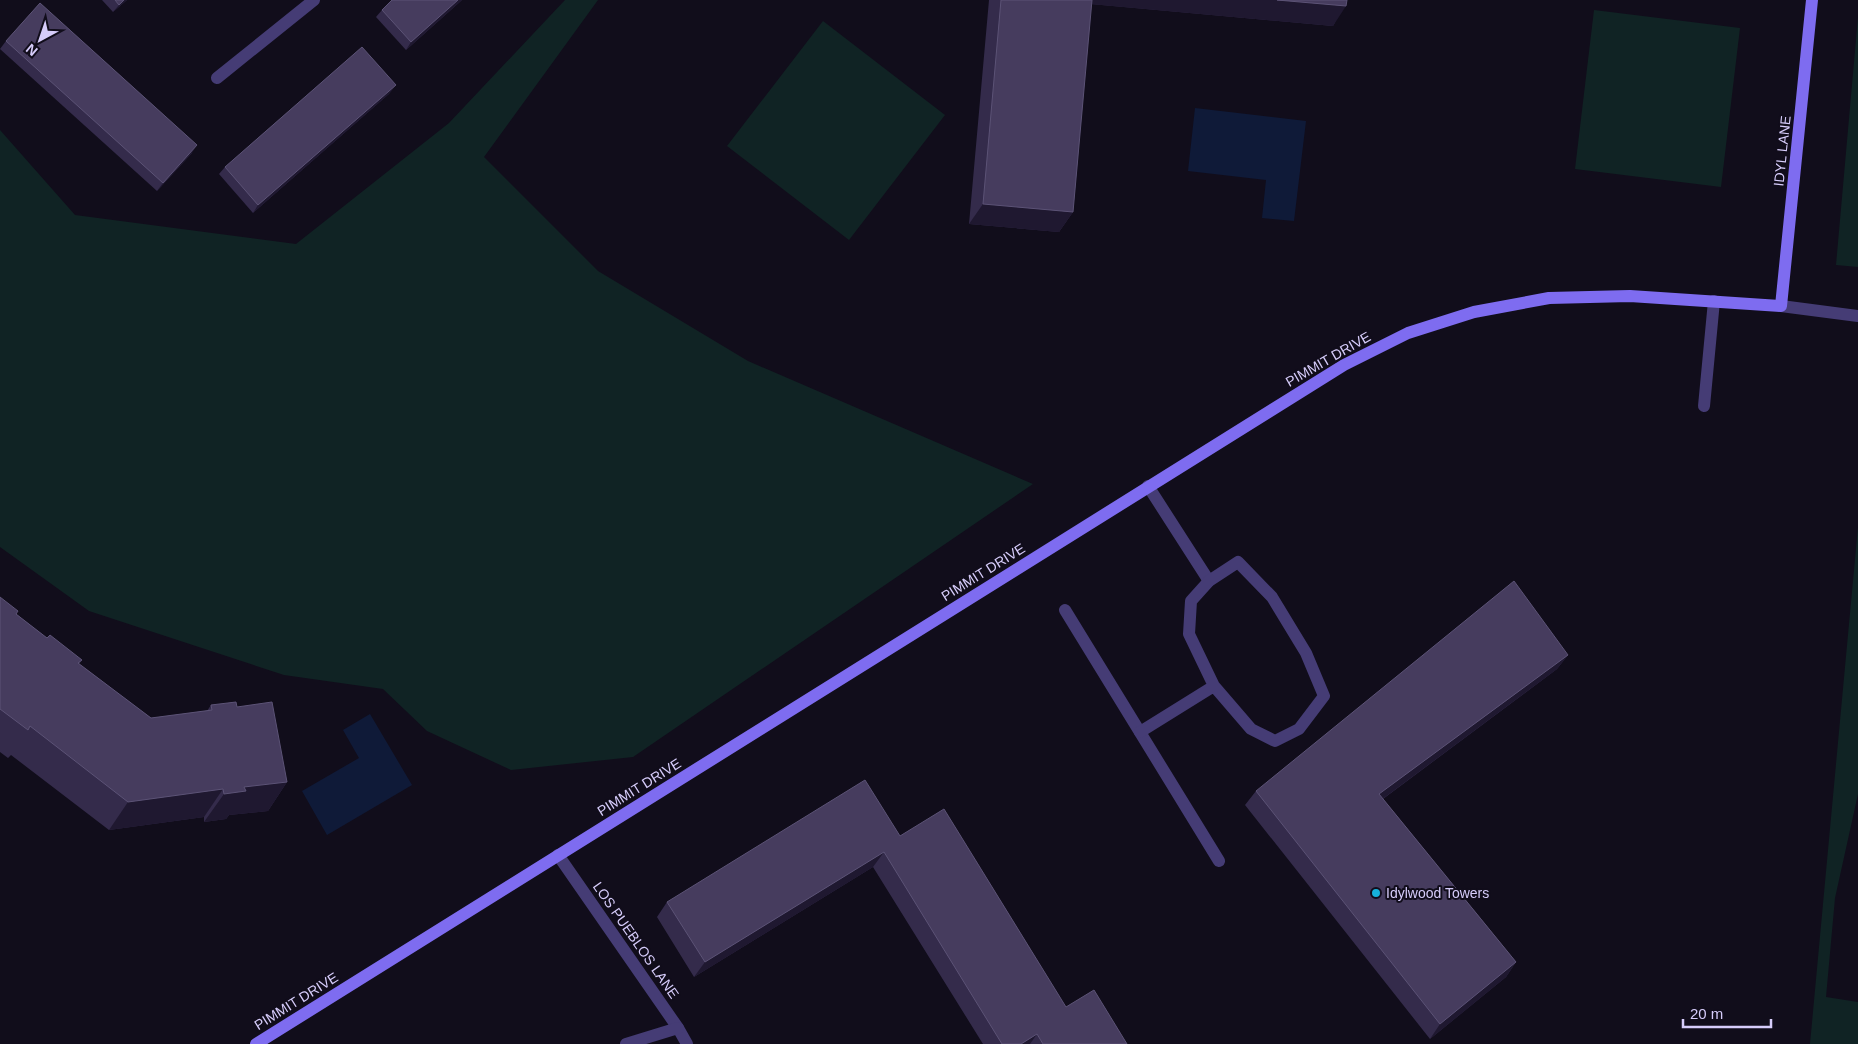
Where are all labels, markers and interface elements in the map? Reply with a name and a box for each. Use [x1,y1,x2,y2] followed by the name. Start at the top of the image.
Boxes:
[15,15,65,65] north arrow
[23,41,41,59] text: N
[1770,115,1794,187] street label: IDYL LANE
[1283,328,1373,390] street label: PIMMIT DRIVE
[938,540,1028,604] street label: PIMMIT DRIVE
[594,755,684,819] street label: PIMMIT DRIVE
[590,879,682,1001] street label: LOS PUEBLOS LANE
[1386,885,1489,901] place label: Idylwood Towers
[1370,887,1382,899] marker: Idylwood Towers
[251,969,341,1033] street label: PIMMIT DRIVE
[1683,996,1770,1028] scale bar
[1690,1005,1723,1022] text: 20 m

